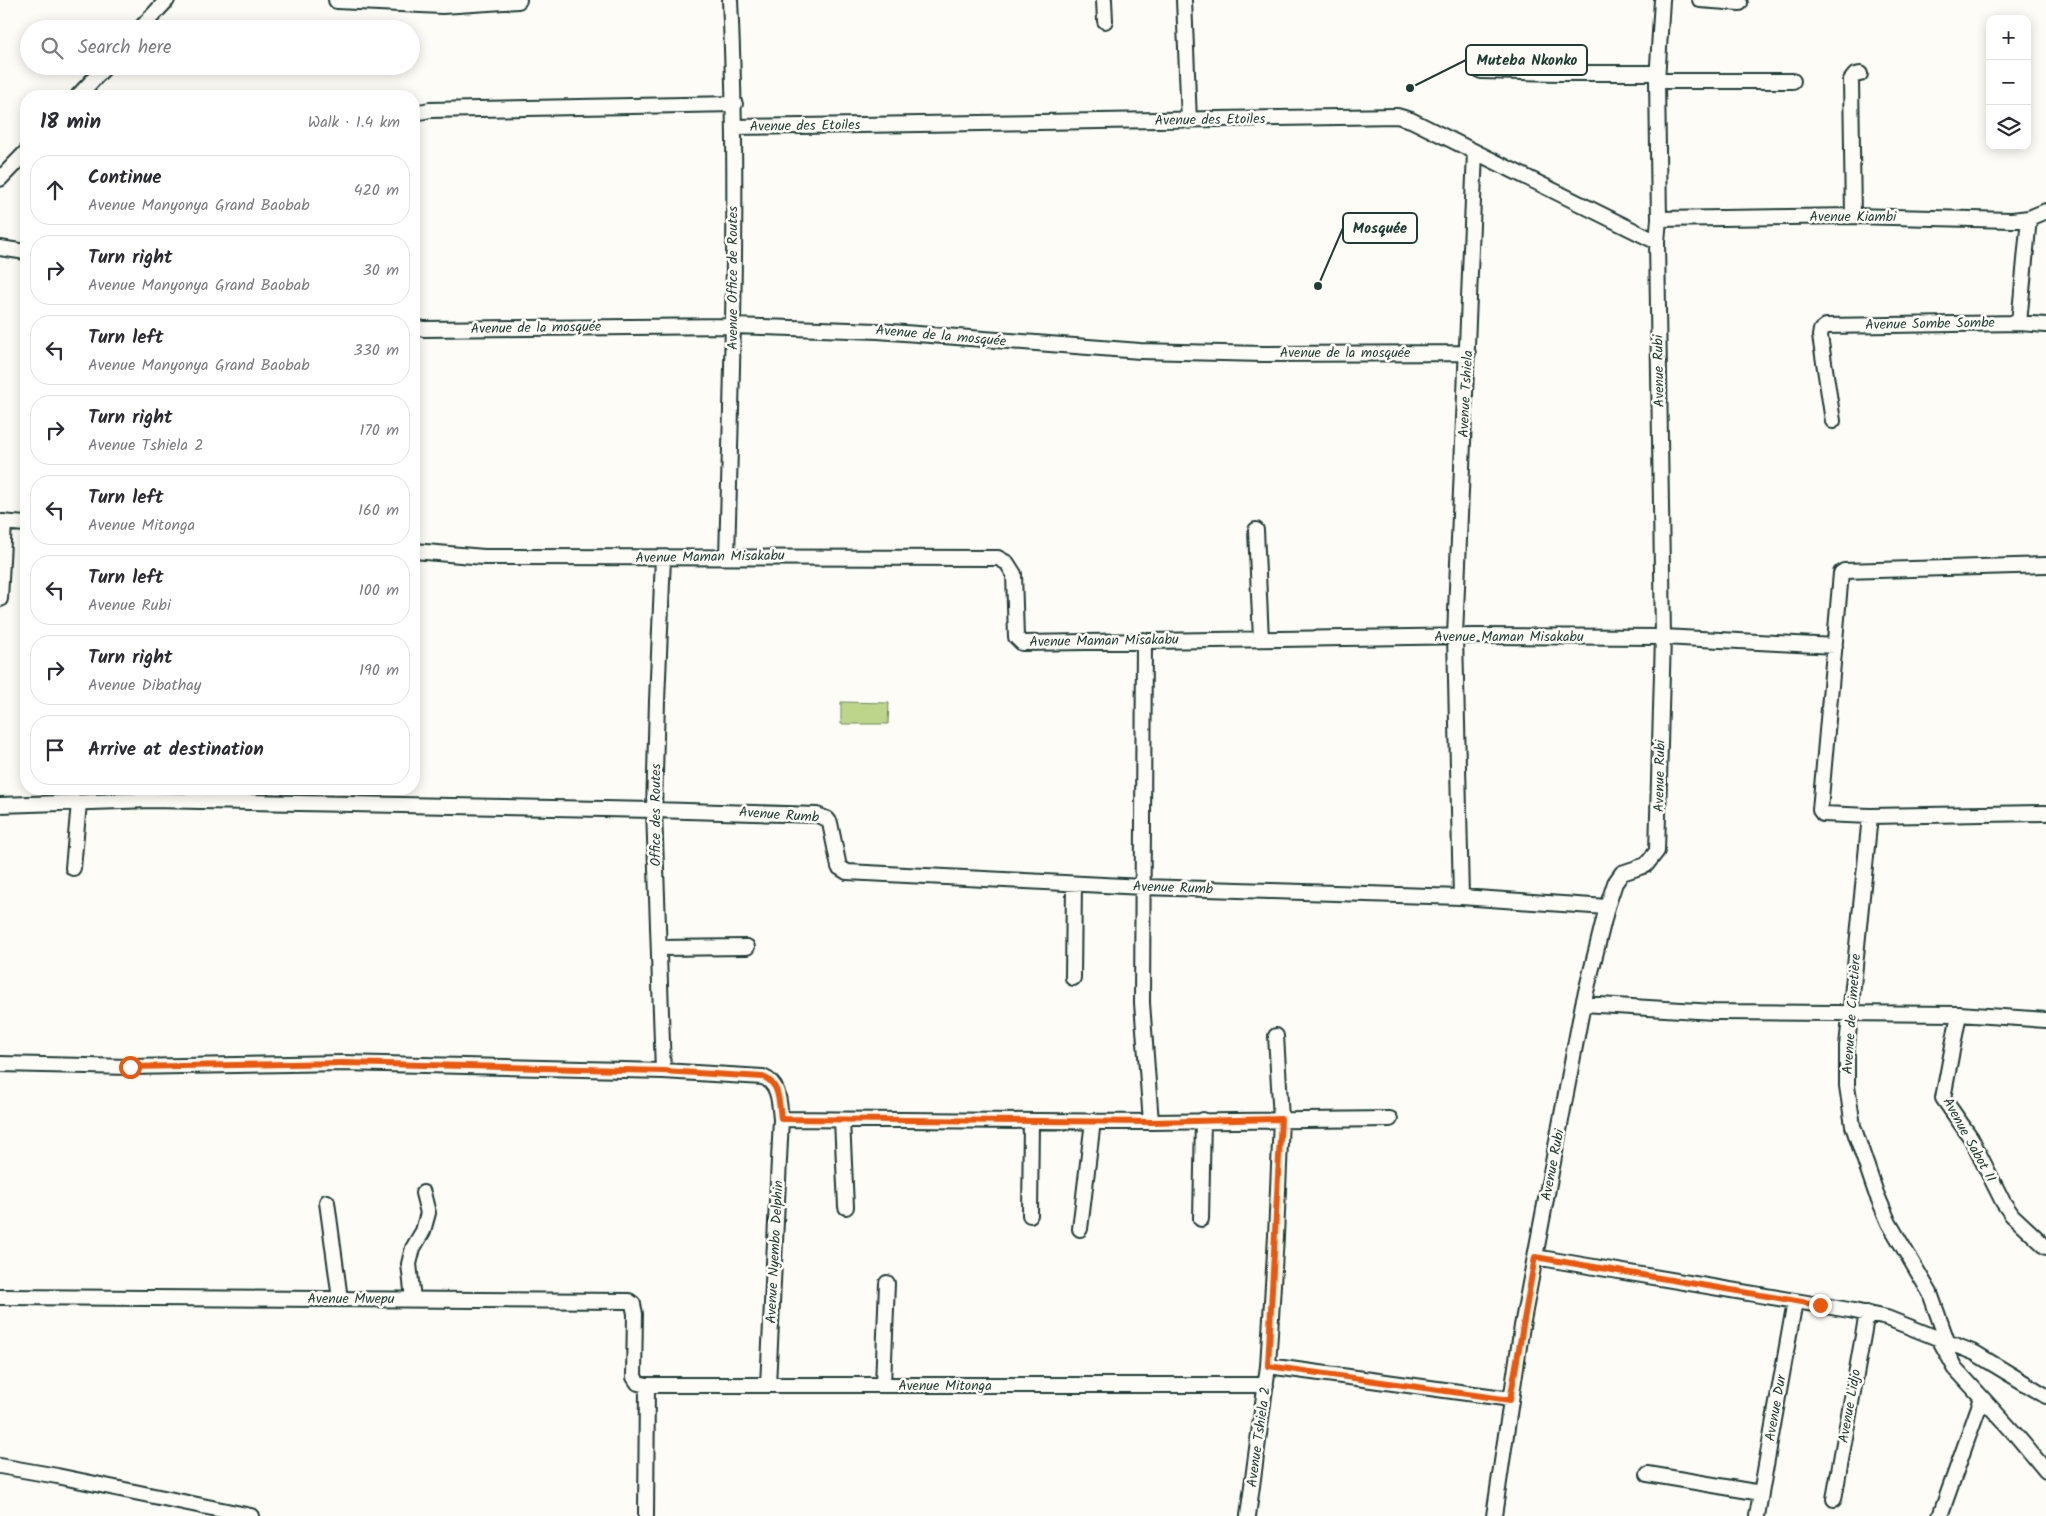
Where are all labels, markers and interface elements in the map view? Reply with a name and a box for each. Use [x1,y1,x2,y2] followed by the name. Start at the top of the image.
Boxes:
[1986,15,2031,150] map controls
[1986,15,2031,60] button: +
[20,20,420,75] search box
[78,33,172,63] text: Search here
[38,34,66,62] icon: search
[1466,45,1587,75] callout: Muteba Nkonko
[1477,49,1578,73] text: Muteba Nkonko
[1986,60,2031,105] button: −
[1986,105,2031,150] button: layers
[40,106,101,139] text: 18 min
[1154,108,1266,132] street label: Avenue des Etoiles
[308,110,400,135] text: Walk · 1.4 km
[749,114,861,138] street label: Avenue des Etoiles
[88,163,161,193] text: Continue
[41,176,69,204] icon: ahead
[354,178,399,203] text: 420 m
[88,193,310,218] text: Avenue Manyonya Grand Baobab
[722,206,744,350] street label: Avenue Office de Routes
[1810,206,1897,228] street label: Avenue Kiambi
[1343,213,1417,243] callout: Mosquée
[1353,217,1408,241] text: Mosquée
[88,243,173,273] text: Turn right
[41,256,69,284] icon: right
[363,258,399,283] text: 30 m
[88,273,310,298] text: Avenue Manyonya Grand Baobab
[1865,312,1996,336] street label: Avenue Sombe Sombe
[471,316,602,340] street label: Avenue de la mosquée
[875,319,1008,353] street label: Avenue de la mosquée
[88,323,163,353] text: Turn left
[1647,334,1671,407] street label: Avenue Rubi
[41,336,69,364] icon: left
[354,338,399,363] text: 330 m
[1280,342,1411,364] street label: Avenue de la mosquée
[1453,350,1479,438] street label: Avenue Tshiela
[88,353,310,378] text: Avenue Manyonya Grand Baobab
[88,403,173,433] text: Turn right
[41,416,69,444] icon: right
[359,418,399,443] text: 170 m
[88,433,204,458] text: Avenue Tshiela 2
[88,483,163,513] text: Turn left
[41,496,69,524] icon: left
[358,498,399,523] text: 160 m
[88,513,195,538] text: Avenue Mitonga
[635,545,785,569] street label: Avenue Maman Misakabu
[88,563,163,593] text: Turn left
[41,576,69,604] icon: left
[359,578,399,603] text: 100 m
[88,593,171,618] text: Avenue Rubi
[1434,626,1584,648] street label: Avenue Maman Misakabu
[1029,629,1179,653] street label: Avenue Maman Misakabu
[88,643,173,673] text: Turn right
[41,656,69,684] icon: right
[359,658,399,683] text: 190 m
[88,673,201,698] text: Avenue Dibathay
[88,735,264,765] text: Arrive at destination
[41,736,69,764] icon: arrive
[1648,739,1672,812] street label: Avenue Rubi
[645,763,667,867] street label: Office des Routes
[738,801,820,829] street label: Avenue Rumb
[1133,876,1214,900] street label: Avenue Rumb
[1837,952,1867,1075] street label: Avenue de Cimetière
[119,1056,142,1079] route start
[1937,1093,2001,1187] street label: Avenue Sabot II
[1535,1127,1571,1203] street label: Avenue Rubi
[760,1180,790,1324] street label: Avenue Nyembo Delphin
[307,1288,395,1310] street label: Avenue Mwepu
[1809,1294,1832,1317] route end
[1833,1367,1867,1445] street label: Avenue Lidjo
[1759,1372,1793,1443] street label: Avenue Dur
[898,1375,992,1397] street label: Avenue Mitonga
[1241,1385,1277,1489] street label: Avenue Tshiela 2

